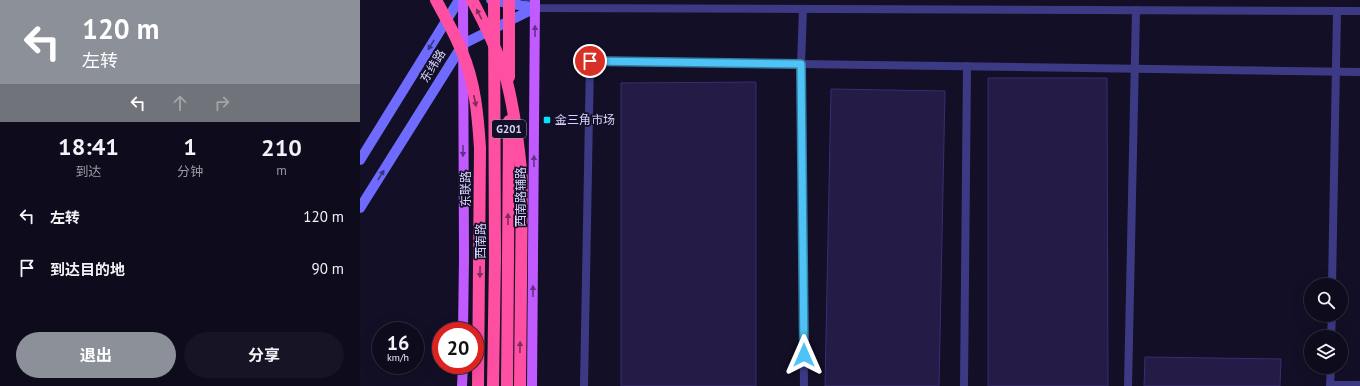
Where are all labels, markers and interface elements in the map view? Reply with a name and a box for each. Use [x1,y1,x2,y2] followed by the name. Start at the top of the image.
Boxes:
[476,8,482,20] one-way arrow
[82,10,159,47] text: 120 m
[16,16,68,68] icon: left
[532,24,538,37] one-way arrow
[428,39,435,51] one-way arrow
[573,44,607,78] pin
[417,46,448,85] street label: 东纬路
[82,49,118,72] text: 左转
[579,50,601,72] icon: arrive
[127,92,149,114] icon: left
[169,92,191,114] icon: ahead
[211,92,233,114] icon: right
[473,95,479,107] one-way arrow
[555,112,615,127] place label: 金三角市场
[542,115,552,125] marker: 金三角市场
[492,120,526,138] road number: G201
[58,131,119,162] text: 18:41
[183,131,197,162] text: 1
[261,132,302,163] text: 210
[460,145,466,158] one-way arrow
[531,154,537,167] one-way arrow
[276,162,287,179] text: m
[76,163,102,180] text: 到达
[177,163,203,180] text: 分钟
[513,167,528,227] street label: 西南路辅路
[377,169,384,181] one-way arrow
[458,171,473,207] street label: 东联路
[16,205,38,227] icon: left
[303,207,344,226] text: 120 m
[50,208,80,227] text: 左转
[505,212,511,225] one-way arrow
[473,223,488,259] street label: 西南路
[16,257,38,279] icon: arrive
[311,259,344,278] text: 90 m
[50,260,125,279] text: 到达目的地
[477,266,483,279] one-way arrow
[1304,278,1348,374] map controls
[1304,278,1348,322] button: search
[530,284,536,297] one-way arrow
[432,322,484,374] speed limit sign: 20
[387,330,409,356] text: 16
[1304,330,1348,374] button: layers
[16,332,176,378] button: 退出
[184,332,344,378] button: 分享
[783,334,825,376] position arrow
[517,340,523,353] one-way arrow
[387,351,409,364] text: km/h

